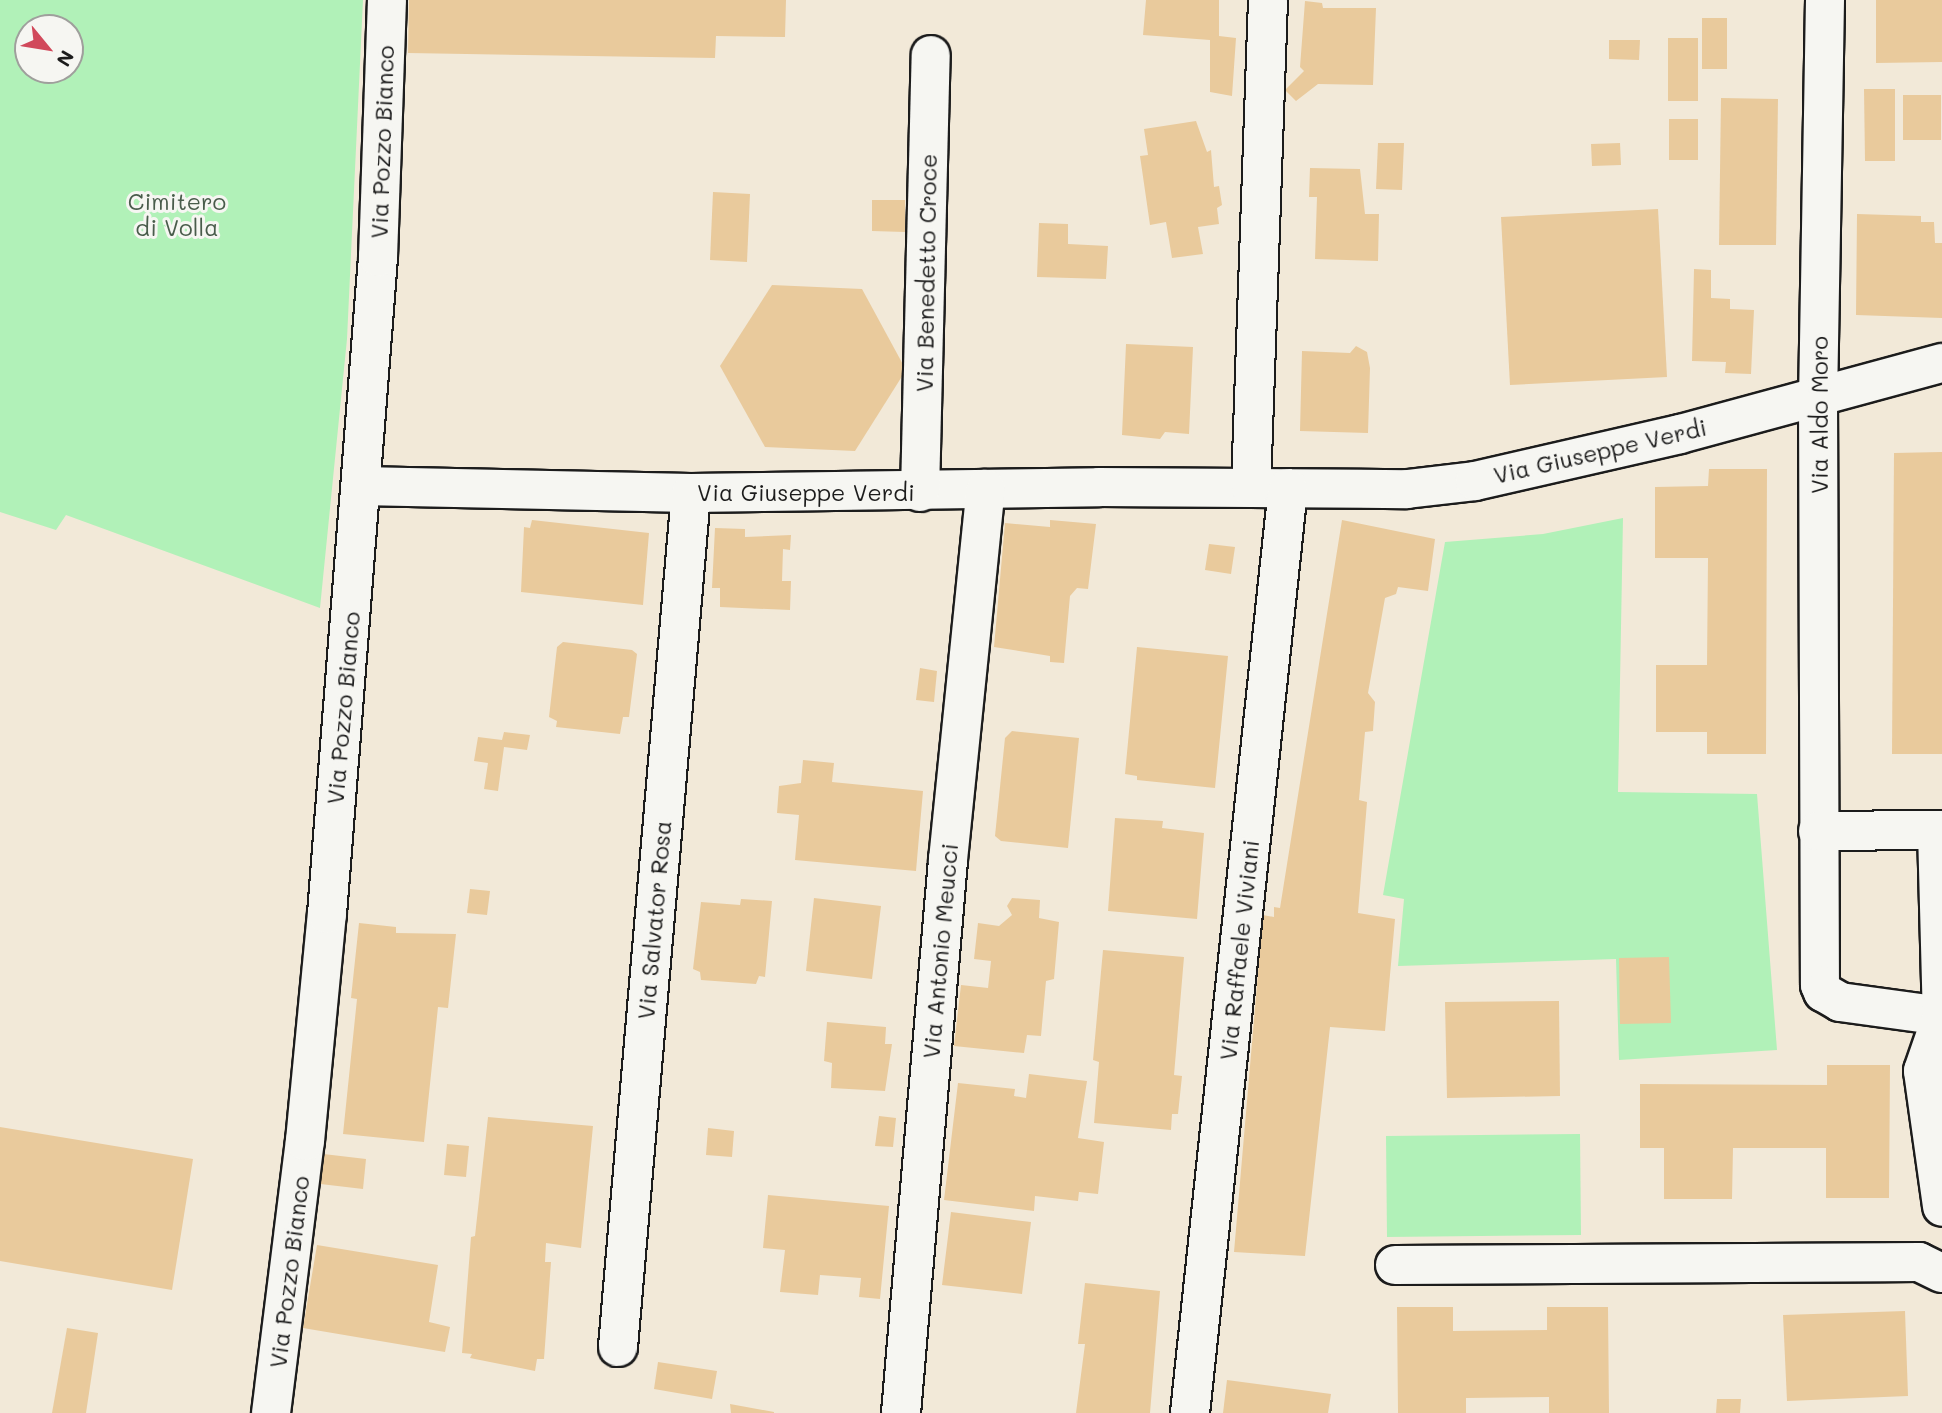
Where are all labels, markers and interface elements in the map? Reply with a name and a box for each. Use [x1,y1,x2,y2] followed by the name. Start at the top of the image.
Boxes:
[14,14,84,84] north arrow
[365,45,399,239] street label: Via Pozzo Bianco
[51,46,80,71] text: N
[910,154,942,392] street label: Via Benedetto Croce
[128,187,226,241] park label: Cimitero di Volla
[1805,336,1833,494] street label: Via Aldo Moro
[1491,413,1709,489] street label: Via Giuseppe Verdi
[697,478,915,506] street label: Via Giuseppe Verdi
[321,610,365,806] street label: Via Pozzo Bianco
[632,819,676,1021] street label: Via Salvator Rosa
[1214,838,1264,1062] street label: Via Raffaele Viviani
[917,842,963,1060] street label: Via Antonio Meucci
[264,1174,314,1370] street label: Via Pozzo Bianco

